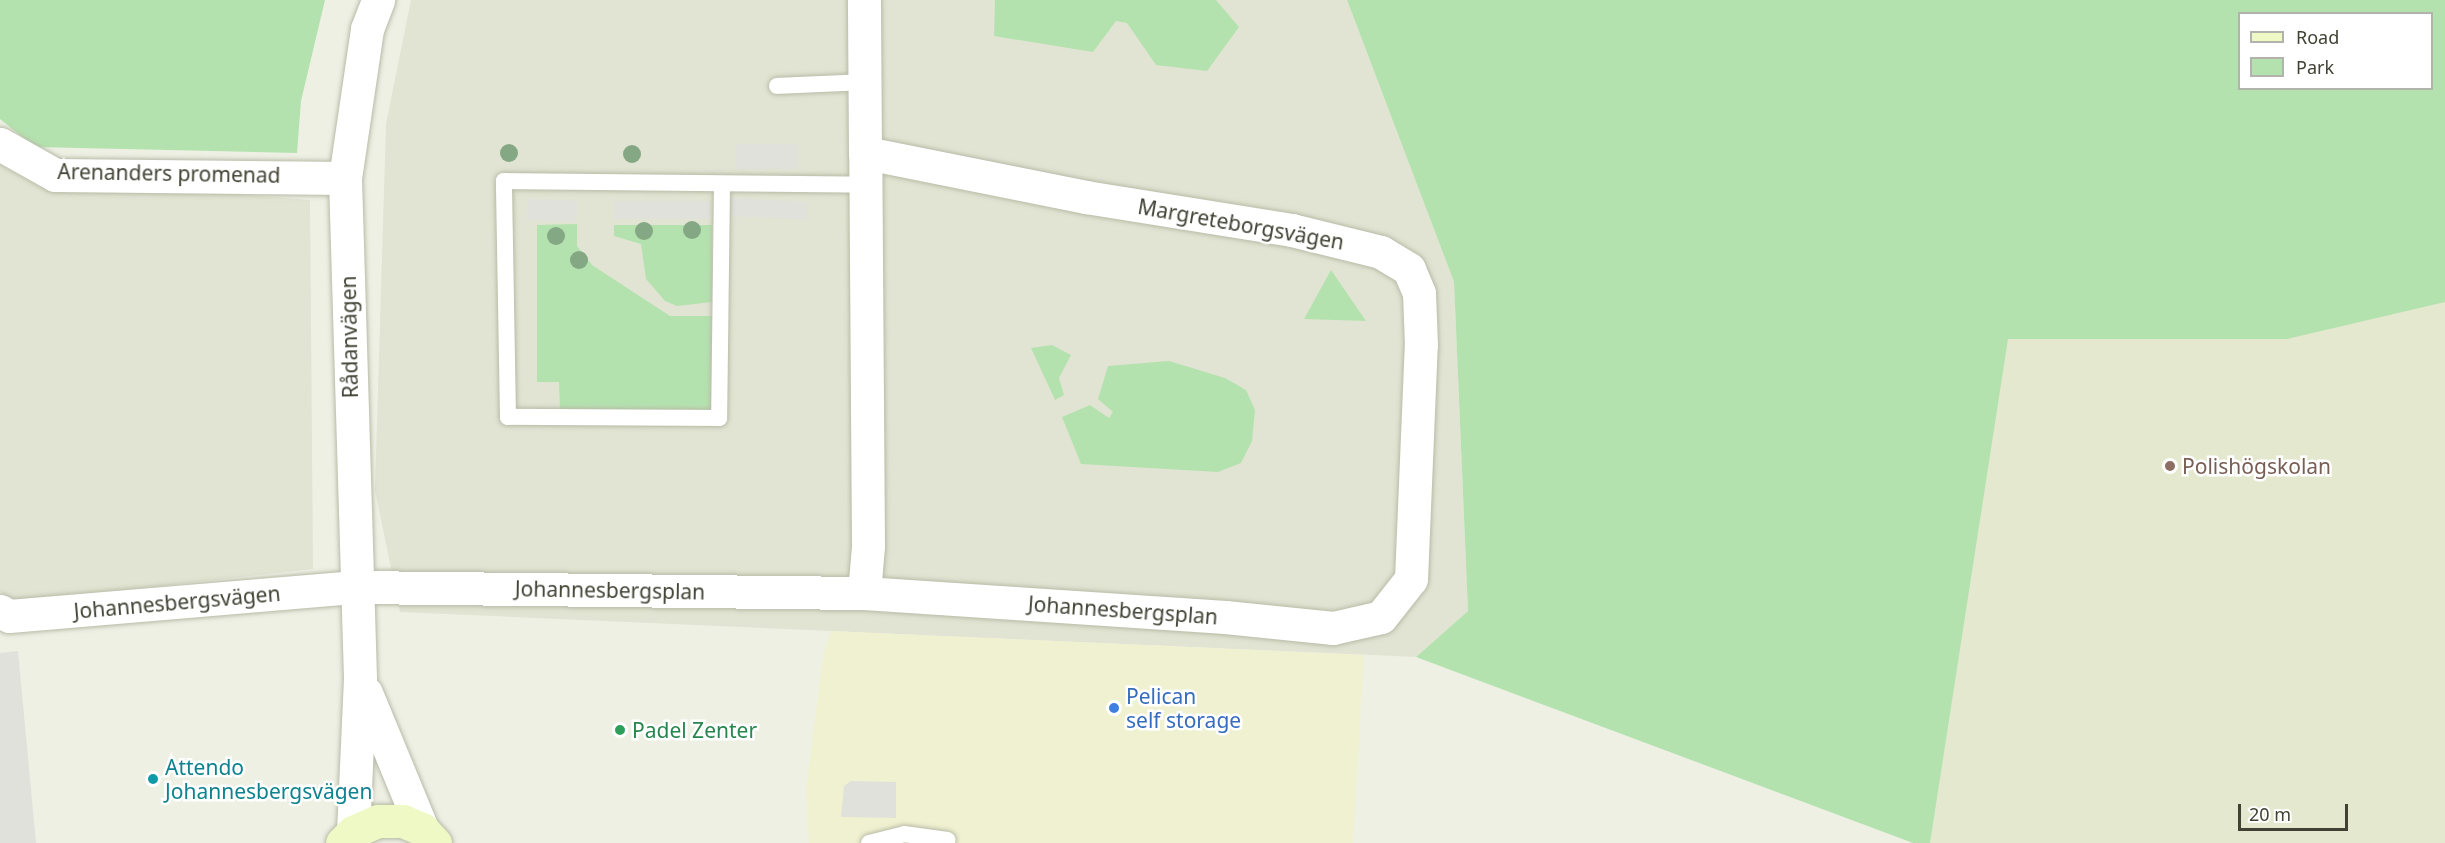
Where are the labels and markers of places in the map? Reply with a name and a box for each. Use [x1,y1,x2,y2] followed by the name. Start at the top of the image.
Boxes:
[2182,453,2331,479] place label: Polishögskolan
[2163,459,2177,473] marker: Polishögskolan
[1126,683,1241,733] place label: Pelican self storage
[1107,701,1121,715] marker: Pelican self storage
[632,717,757,743] place label: Padel Zenter
[613,723,627,737] marker: Padel Zenter
[165,754,372,804] place label: Attendo Johannesbergsvägen
[146,772,160,786] marker: Attendo Johannesbergsvägen

